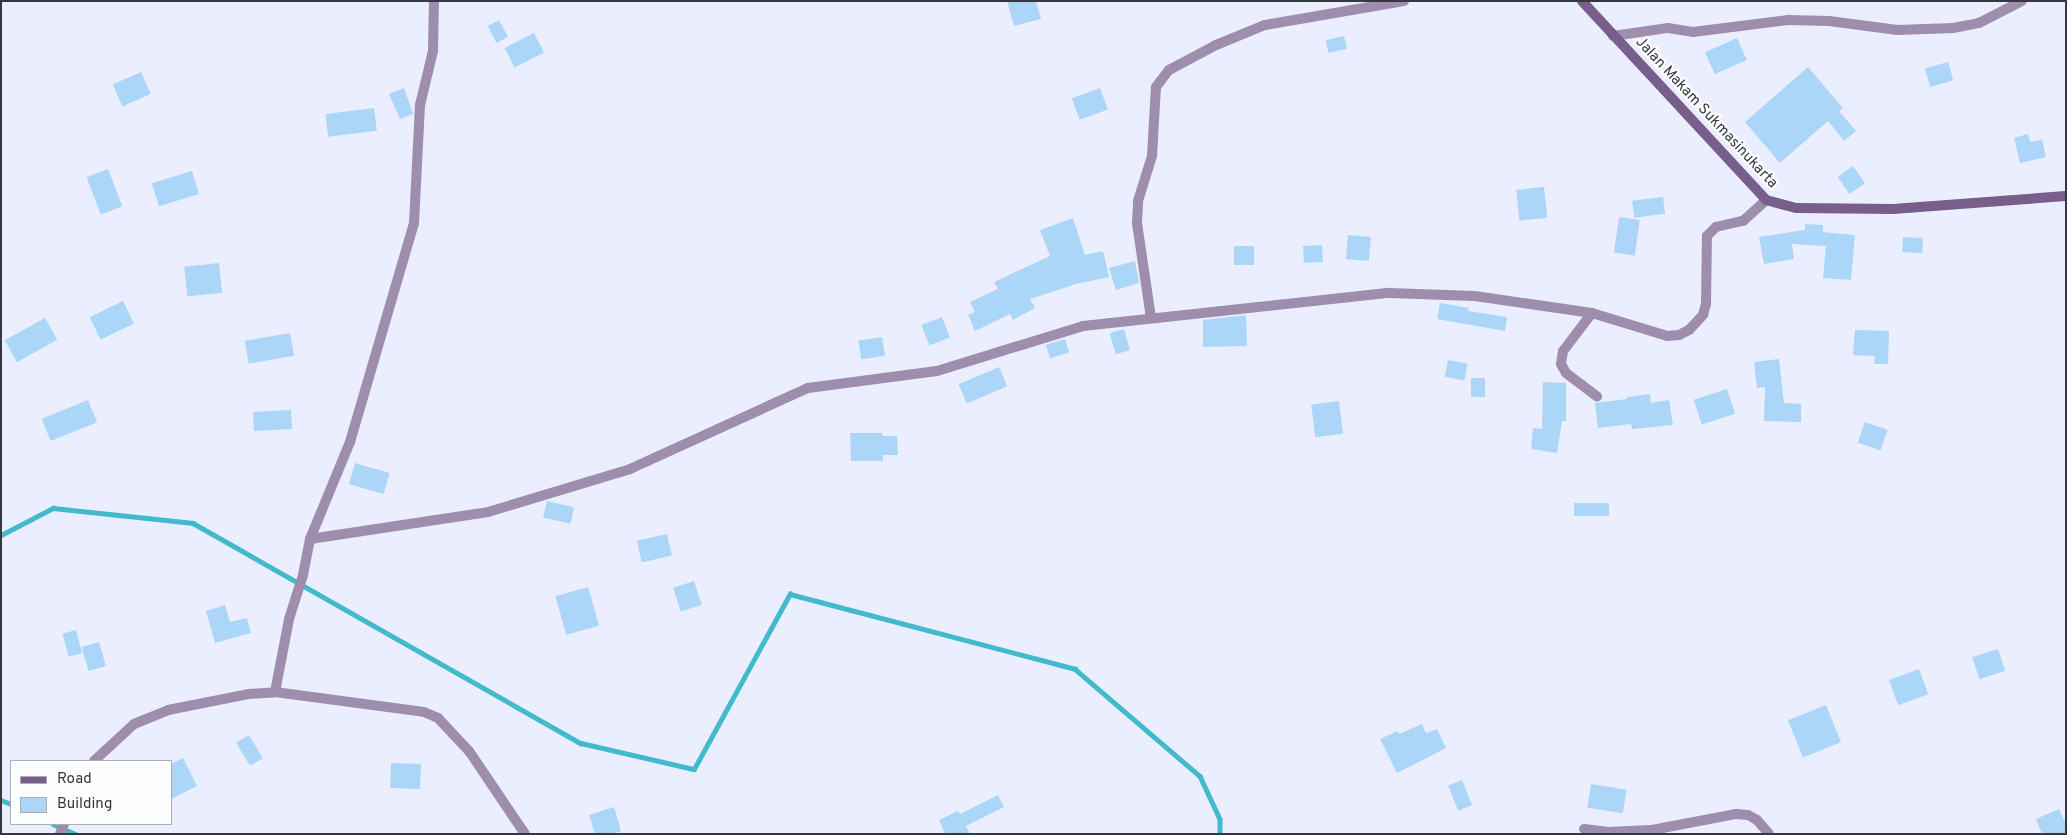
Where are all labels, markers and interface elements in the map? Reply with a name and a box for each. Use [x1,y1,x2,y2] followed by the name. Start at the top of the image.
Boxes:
[1631,34,1781,192] street label: Jalan Makam Sukmasinukarta
[10,760,172,825] legend
[57,770,92,789] text: Road
[57,795,112,814] text: Building

